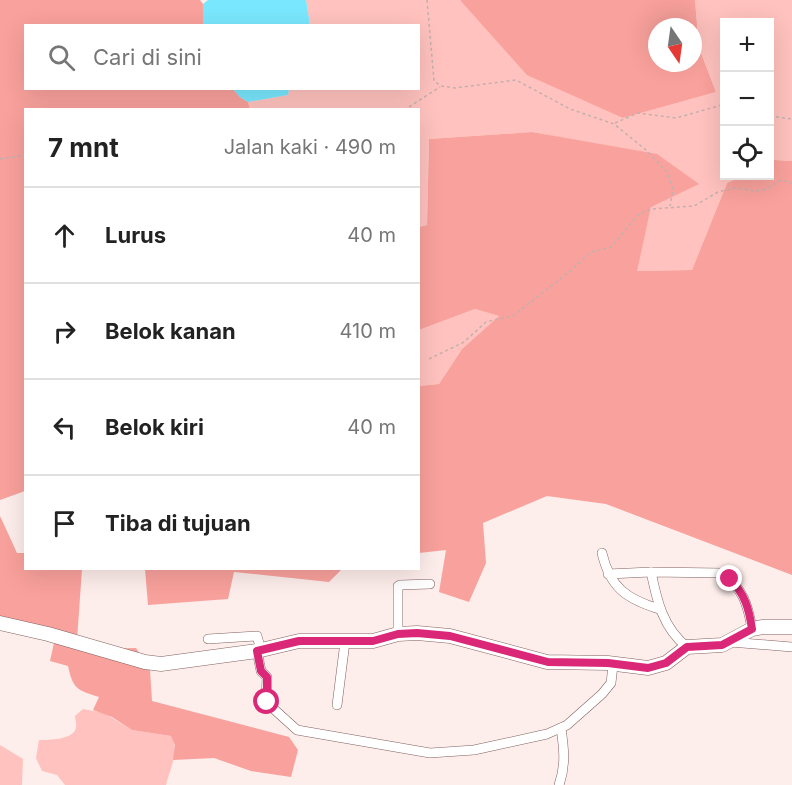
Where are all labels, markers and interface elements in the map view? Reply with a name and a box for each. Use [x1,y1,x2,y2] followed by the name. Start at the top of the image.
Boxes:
[648,18,702,72] north arrow
[720,18,774,180] map controls
[720,18,774,72] button: +
[24,24,420,90] search box
[45,41,78,74] icon: search
[93,44,202,70] text: Cari di sini
[720,72,774,126] button: −
[720,126,774,180] button: locate
[48,132,119,163] text: 7 mnt
[224,135,396,159] text: Jalan kaki · 490 m
[48,219,81,252] icon: ahead
[105,222,166,248] text: Lurus
[347,223,396,247] text: 40 m
[48,315,81,348] icon: right
[105,318,236,344] text: Belok kanan
[340,319,396,343] text: 410 m
[48,411,81,444] icon: left
[105,414,204,440] text: Belok kiri
[347,415,396,439] text: 40 m
[48,507,81,540] icon: arrive
[105,510,251,536] text: Tiba di tujuan
[716,565,742,591] route end
[253,688,279,714] route start

